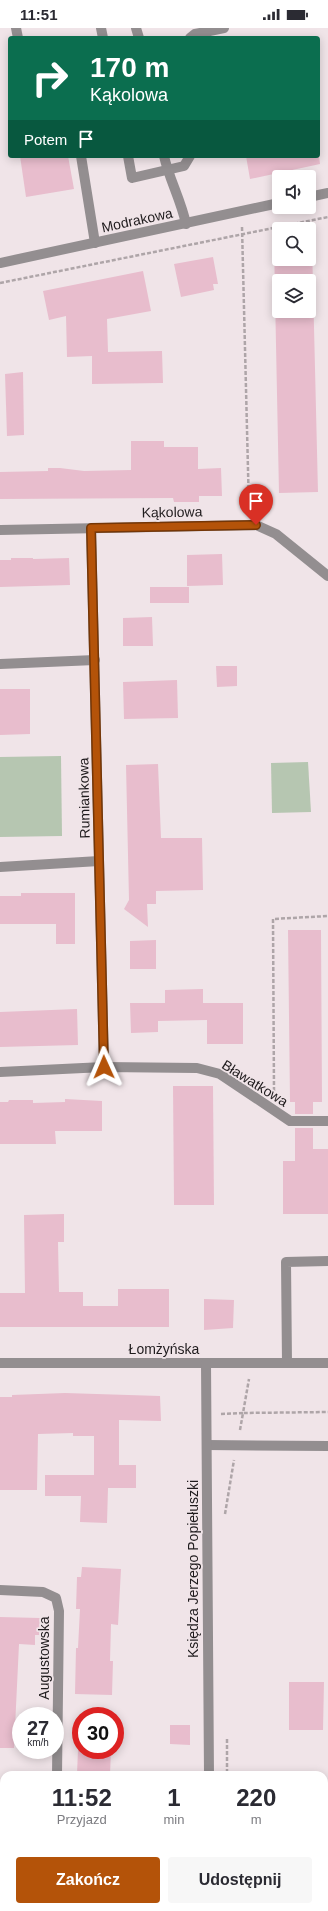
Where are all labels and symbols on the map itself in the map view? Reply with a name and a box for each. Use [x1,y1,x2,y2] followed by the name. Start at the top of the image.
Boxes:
[100,205,174,235] street label: Modrakowa
[239,484,273,525] pin
[142,503,203,521] street label: Kąkolowa
[75,757,93,839] street label: Rumiankowa
[83,1046,125,1088] position arrow
[219,1056,291,1110] street label: Bławatkowa
[129,1341,200,1357] street label: Łomżyńska
[185,1480,201,1658] street label: Księdza Jerzego Popiełuszki
[36,1616,52,1700] street label: Augustowska
[72,1707,124,1759] speed limit sign: 30

